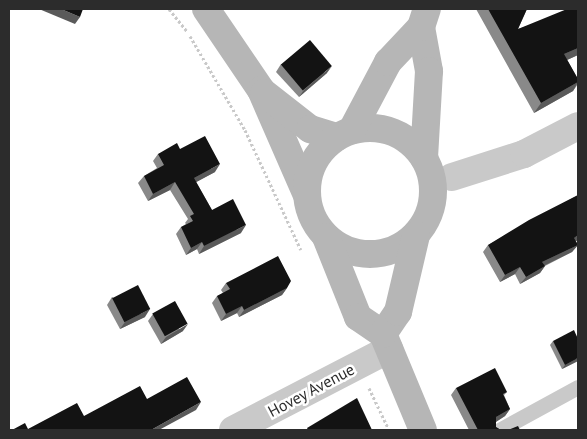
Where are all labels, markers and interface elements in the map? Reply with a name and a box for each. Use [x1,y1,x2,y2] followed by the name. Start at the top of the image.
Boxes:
[264,359,358,421] street label: Hovey Avenue

